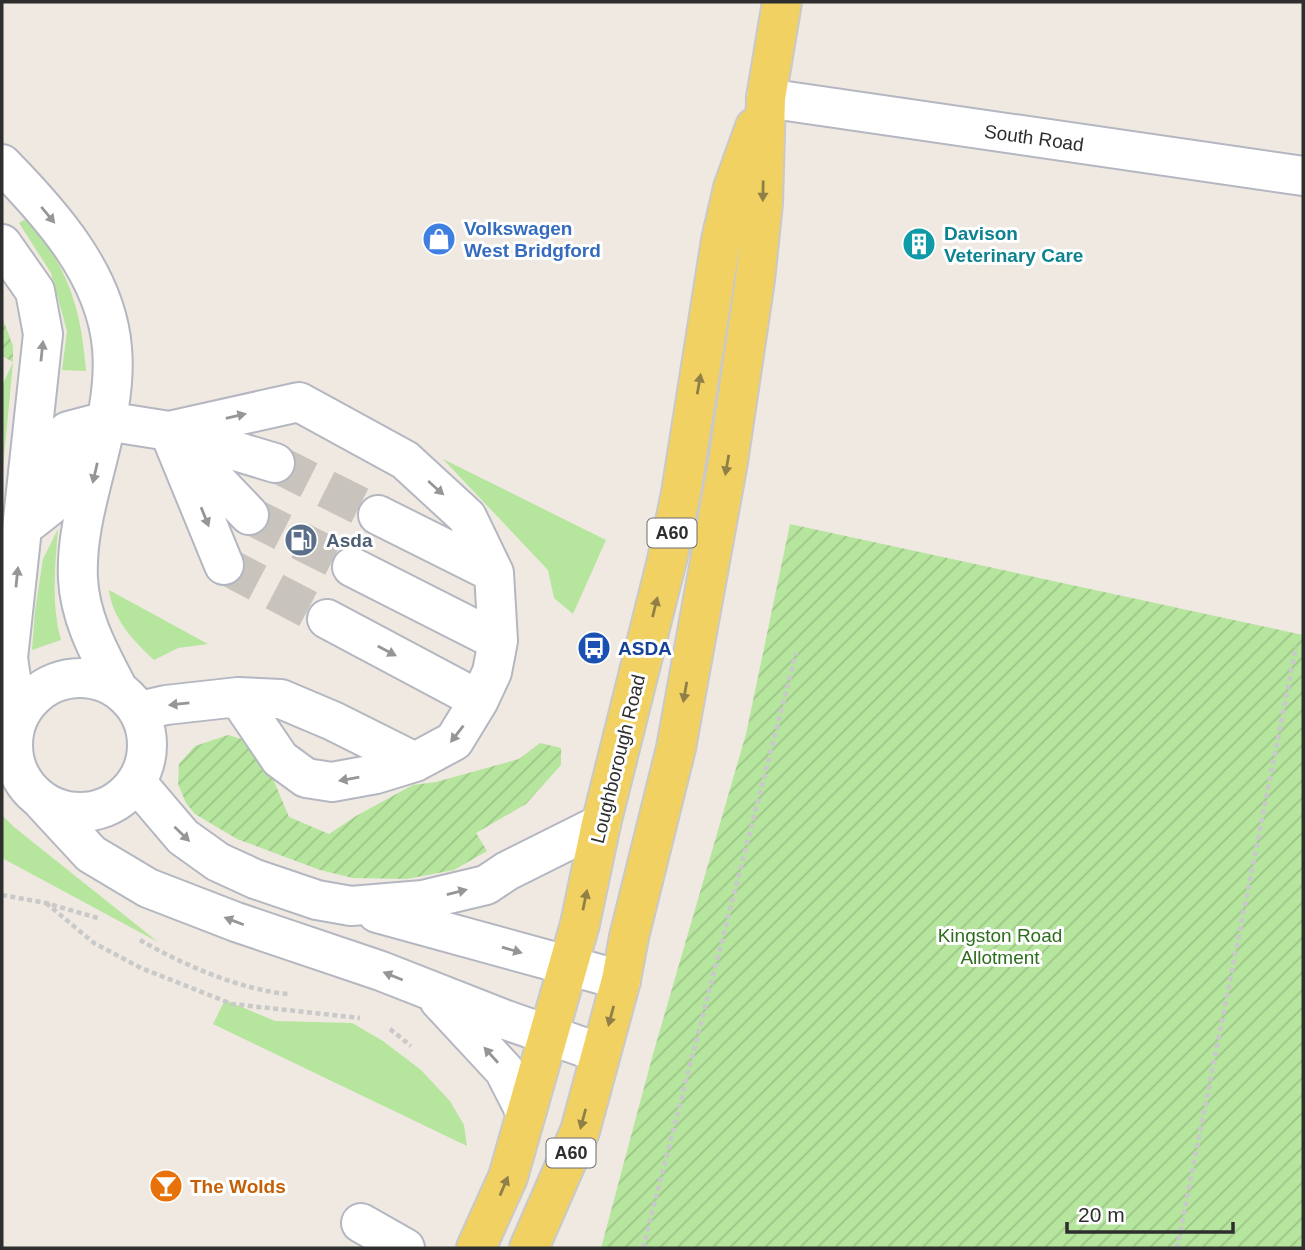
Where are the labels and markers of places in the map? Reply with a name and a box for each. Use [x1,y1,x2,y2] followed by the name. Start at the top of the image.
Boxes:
[464,218,601,261] place label: Volkswagen West Bridgford
[420,220,458,258] shop icon: Volkswagen West Bridgford
[944,223,1083,266] place label: Davison Veterinary Care
[900,225,938,263] building icon: Davison Veterinary Care
[282,521,320,559] fuel station icon: Asda
[326,530,373,551] place label: Asda
[575,629,613,667] bus stop icon: ASDA
[618,638,672,659] place label: ASDA
[147,1167,185,1205] bar icon: The Wolds
[190,1176,286,1197] place label: The Wolds

